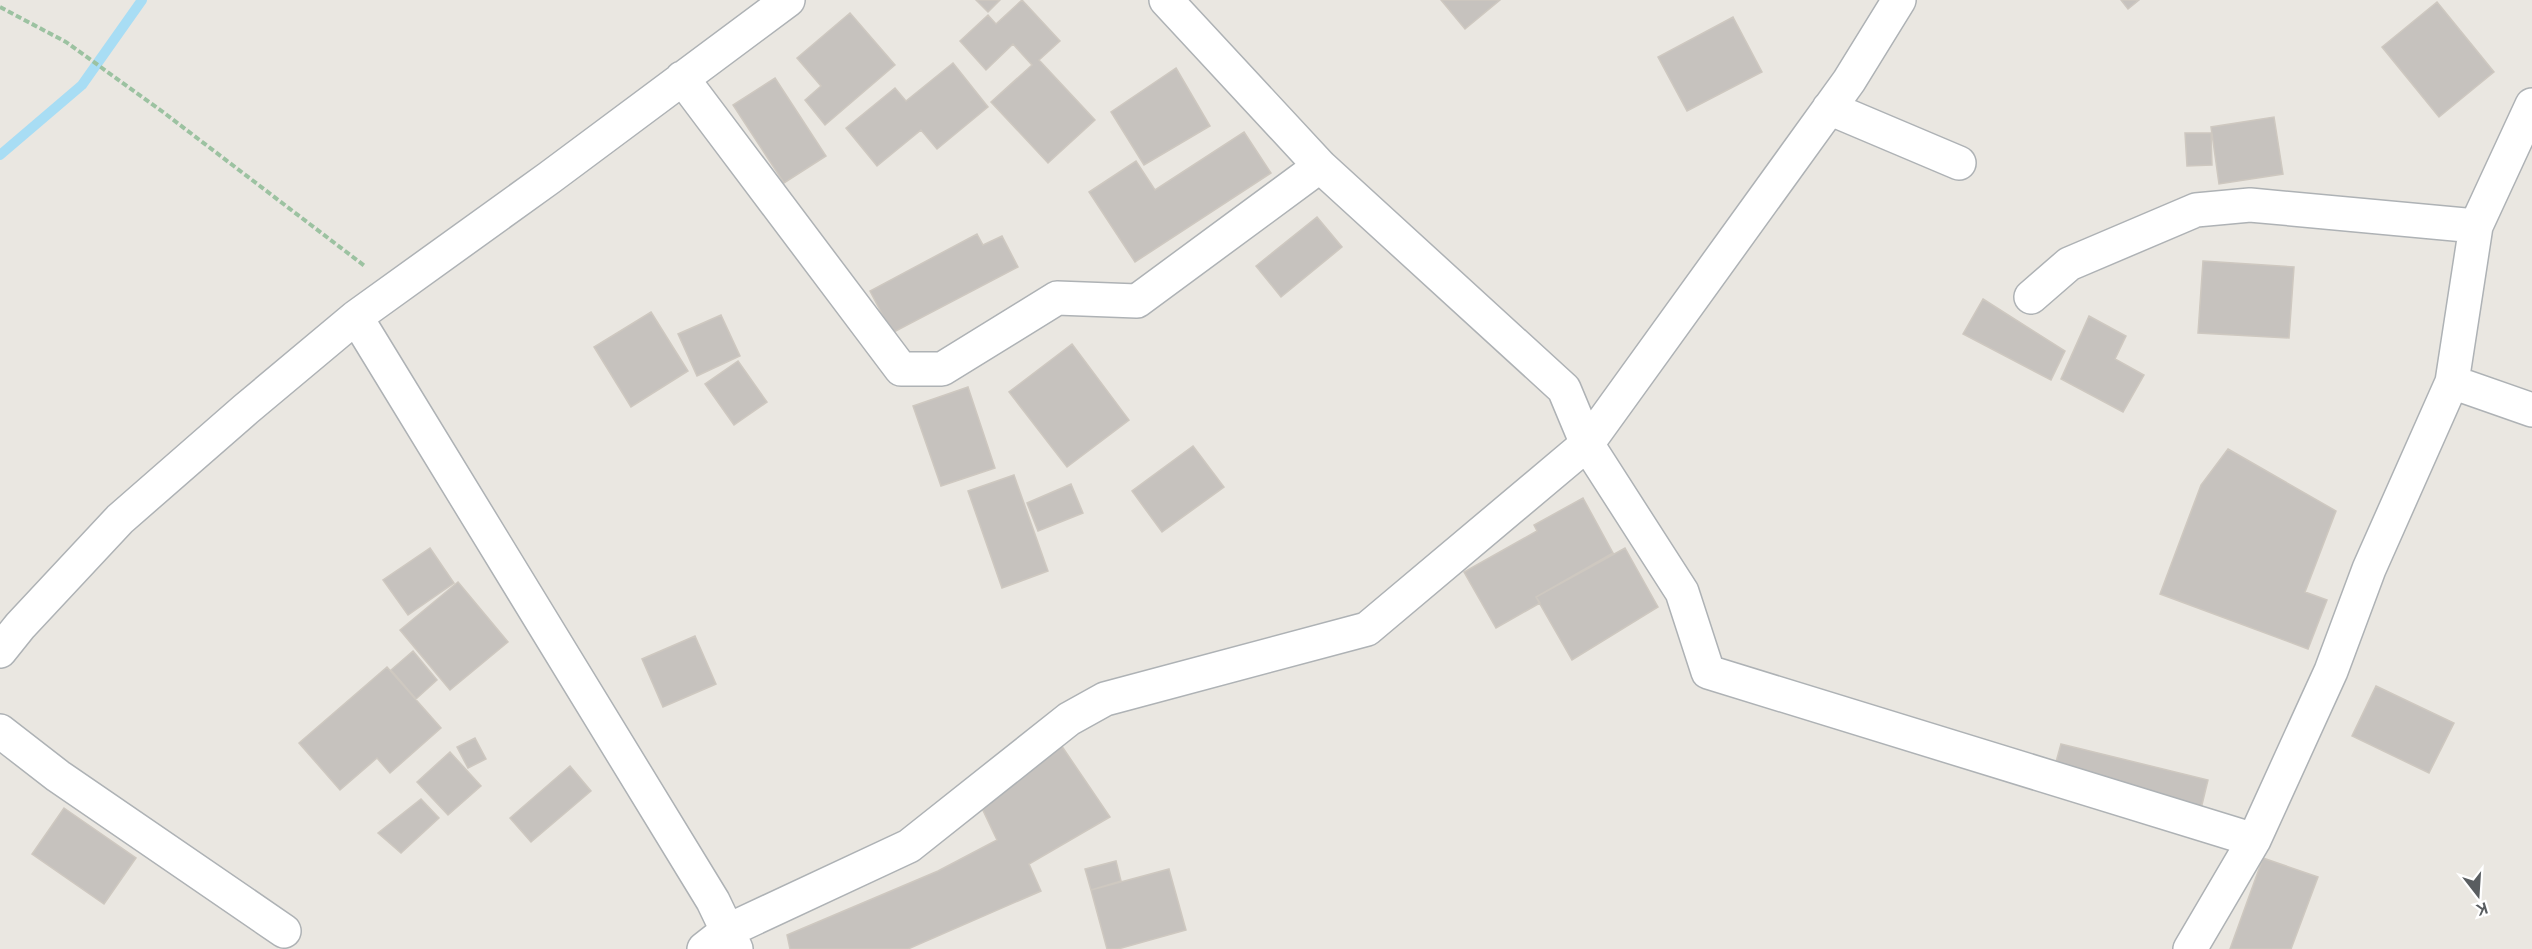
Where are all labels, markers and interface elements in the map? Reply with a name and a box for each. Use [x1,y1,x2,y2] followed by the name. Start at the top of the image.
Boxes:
[2448,865,2508,925] north arrow
[2474,898,2490,920] text: K

